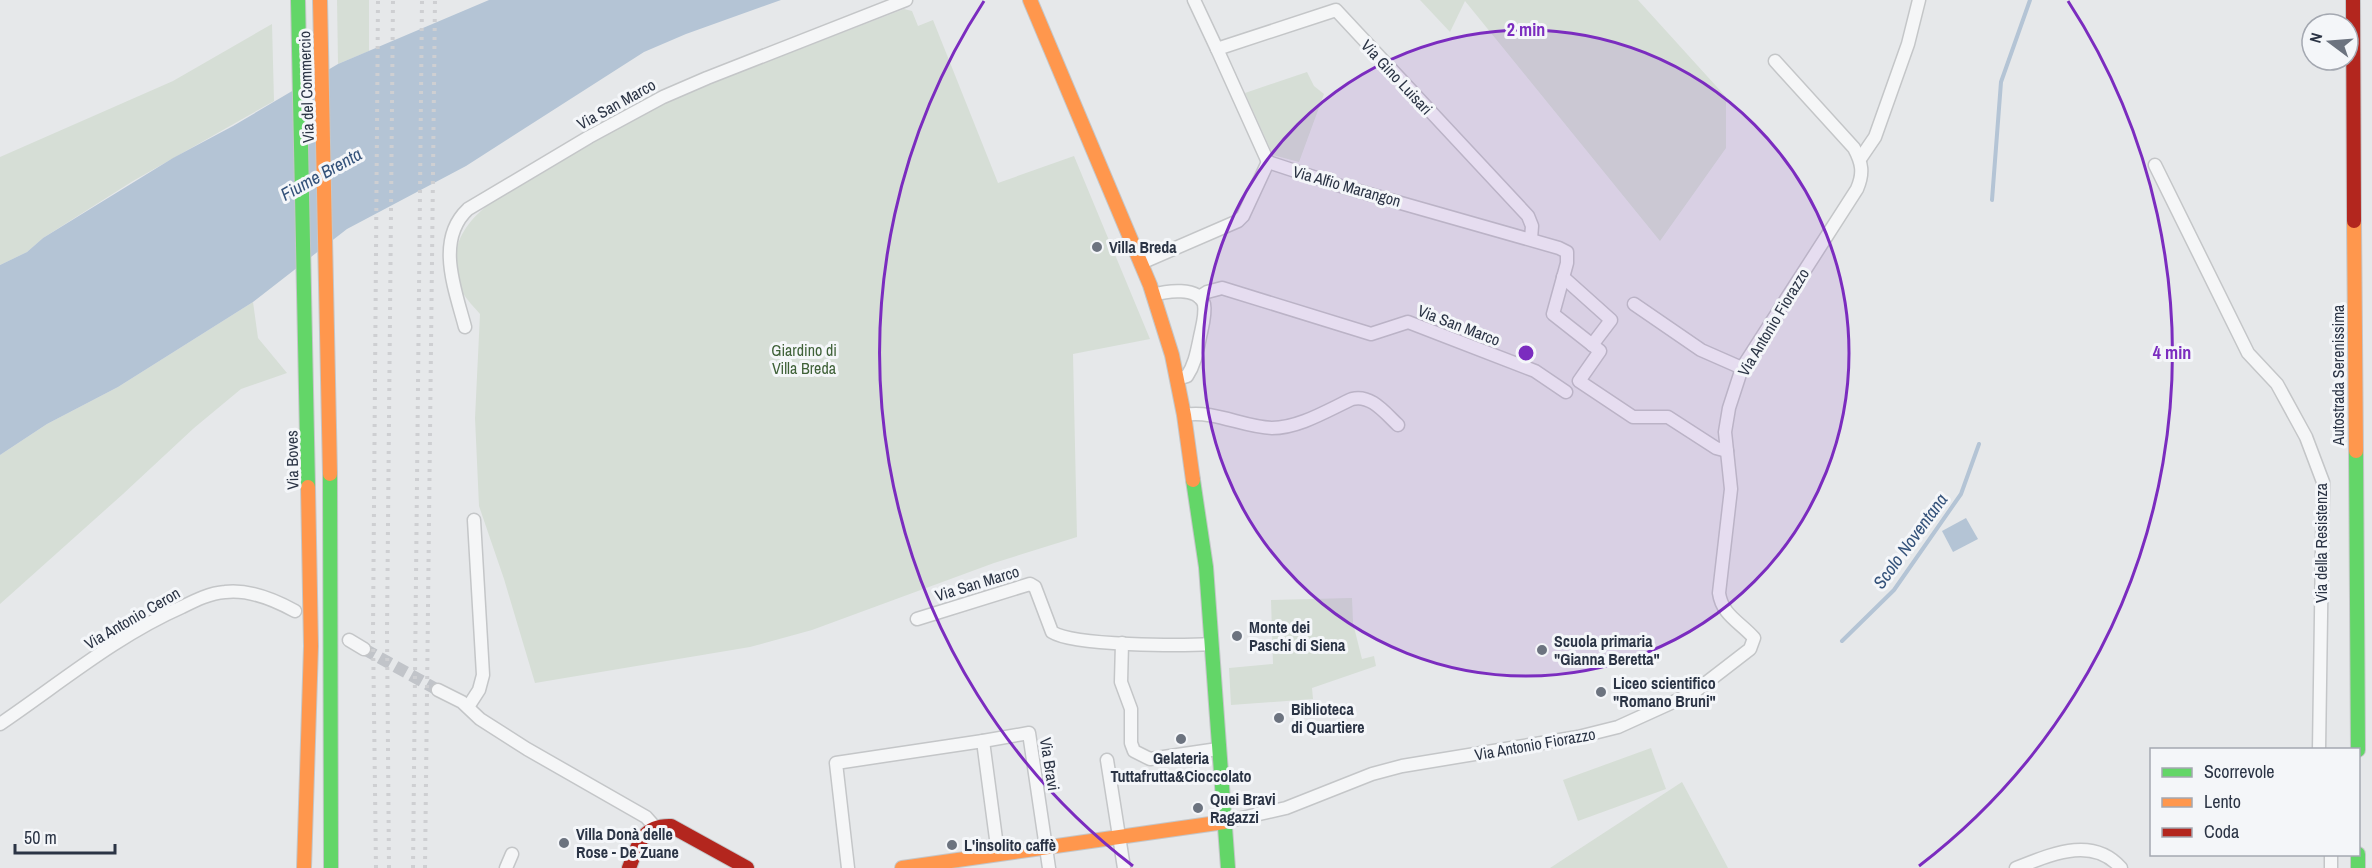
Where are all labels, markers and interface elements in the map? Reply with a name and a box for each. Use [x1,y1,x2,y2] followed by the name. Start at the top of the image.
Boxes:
[2300,12,2360,72] north arrow
[1507,17,1545,42] text: 2 min
[2304,30,2327,45] text: N
[293,31,319,143] street label: Via del Commercio
[1356,35,1438,119] street label: Via Gino Luisari
[573,73,659,135] street label: Via San Marco
[276,141,366,207] water label: Fiume Brenta
[1290,160,1404,212] street label: Via Alfio Marangon
[1109,236,1177,258] place label: Villa Breda
[1090,240,1104,254] marker: Villa Breda
[1732,264,1814,380] street label: Via Antonio Fiorazzo
[1415,299,1503,351] street label: Via San Marco
[2327,304,2349,446] street label: Autostrada Serenissima
[771,339,837,379] park label: Giardino di Villa Breda
[2153,340,2191,365] text: 4 min
[1516,343,1536,363] centre of rings
[280,430,304,490] street label: Via Boves
[2310,482,2332,603] street label: Via della Resistenza
[1867,488,1953,594] water label: Scolo Noventana
[932,560,1022,606] street label: Via San Marco
[80,582,184,654] street label: Via Antonio Ceron
[1249,616,1346,656] place label: Monte dei Paschi di Siena
[1230,629,1244,643] marker: Monte dei Paschi di Siena
[1554,630,1660,670] place label: Scuola primaria "Gianna Beretta"
[1535,643,1549,657] marker: Scuola primaria "Gianna Beretta"
[1613,672,1716,712] place label: Liceo scientifico "Romano Bruni"
[1594,685,1608,699] marker: Liceo scientifico "Romano Bruni"
[1291,698,1365,738] place label: Biblioteca di Quartiere
[1272,711,1286,725] marker: Biblioteca di Quartiere
[1473,723,1597,765] street label: Via Antonio Fiorazzo
[1174,732,1188,746] marker: Gelateria Tuttafrutta&Cioccolato
[1035,736,1065,792] street label: Via Bravi
[1110,747,1252,787] place label: Gelateria Tuttafrutta&Cioccolato
[2150,748,2360,856] legend
[2204,759,2275,784] text: Scorrevole
[1210,788,1276,828] place label: Quei Bravi Ragazzi
[2204,789,2241,814] text: Lento
[1191,801,1205,815] marker: Quei Bravi Ragazzi
[15,817,116,855] scale bar
[2204,819,2239,844] text: Coda
[576,823,679,863] place label: Villa Donà delle Rose - De Zuane
[24,825,57,850] text: 50 m
[964,834,1056,856] place label: L'insolito caffè
[557,836,571,850] marker: Villa Donà delle Rose - De Zuane
[945,838,959,852] marker: L'insolito caffè

